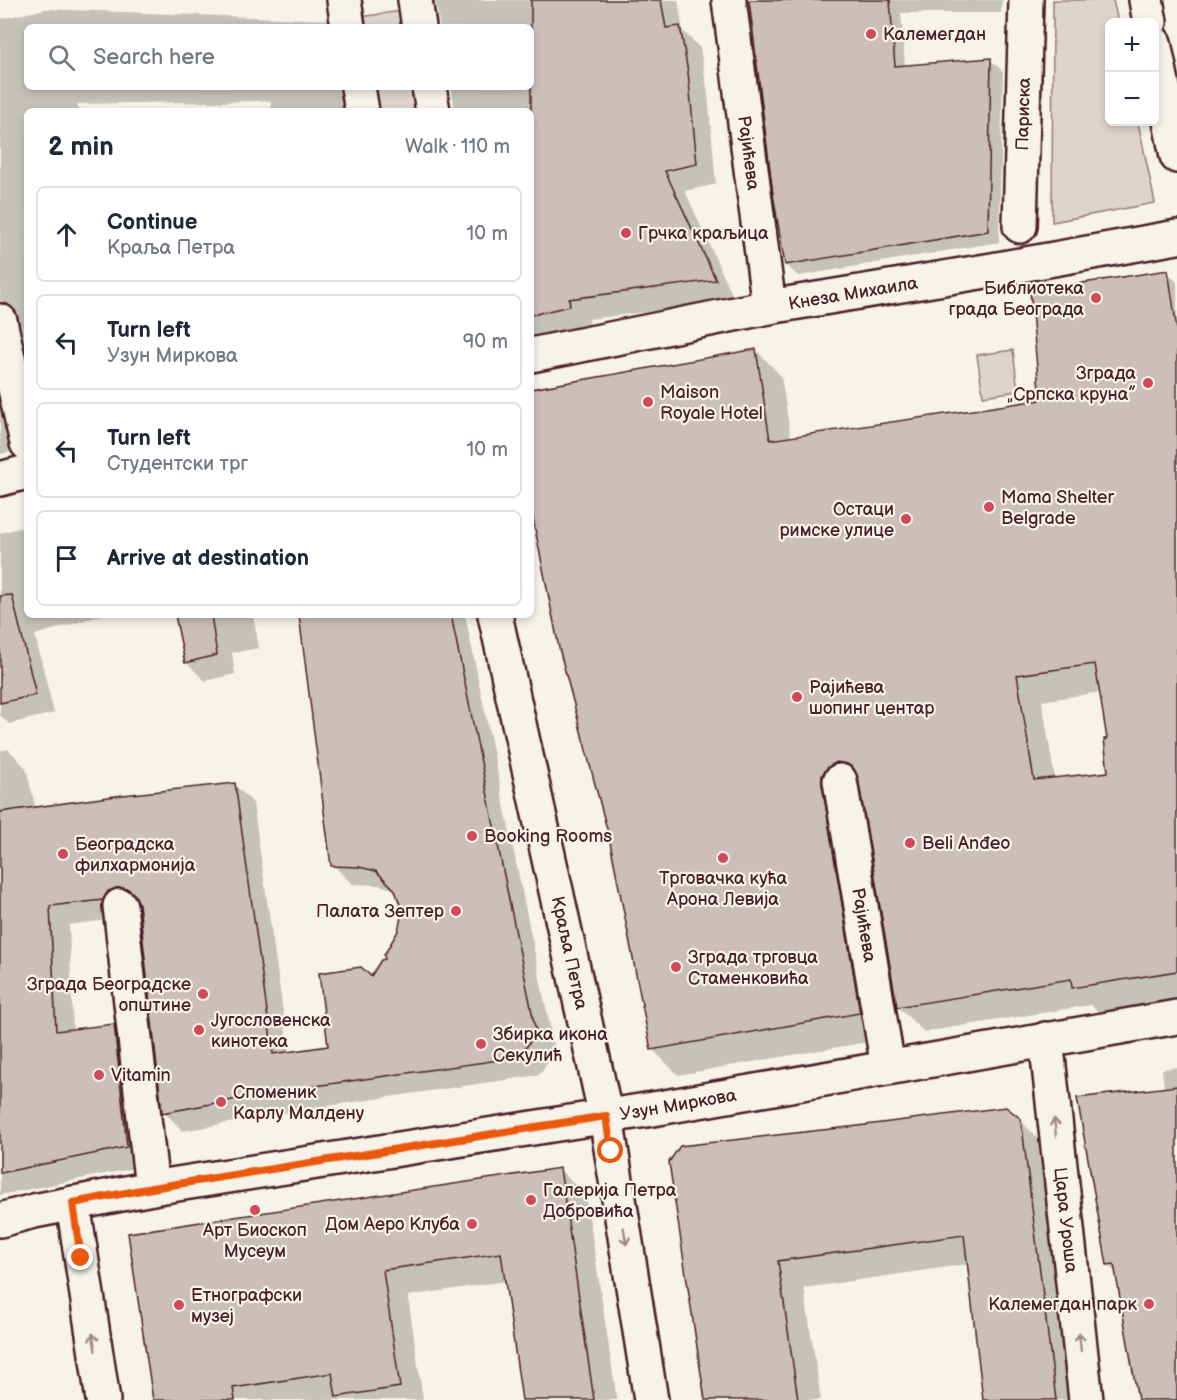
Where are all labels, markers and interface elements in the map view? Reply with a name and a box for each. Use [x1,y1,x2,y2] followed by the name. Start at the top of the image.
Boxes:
[1105,18,1159,126] map controls
[1105,18,1159,72] button: +
[24,24,534,90] search box
[883,24,986,45] place label: Калемегдан
[864,27,878,41] marker: Калемегдан
[45,41,78,74] icon: search
[93,44,215,71] text: Search here
[1105,72,1159,126] button: −
[1012,77,1035,151] street label: Париска
[733,114,764,192] street label: Рајићева
[48,132,114,163] text: 2 min
[405,135,510,159] text: Walk · 110 m
[107,209,197,236] text: Continue
[50,218,83,251] icon: ahead
[467,222,508,246] text: 10 m
[638,223,769,244] place label: Грчка краљица
[619,226,633,240] marker: Грчка краљица
[107,236,235,260] text: Краља Петра
[787,272,920,315] street label: Кнеза Михаила
[948,278,1084,320] place label: Библиотека града Београда
[1089,291,1103,305] marker: Библиотека града Београда
[107,317,191,344] text: Turn left
[50,326,83,359] icon: left
[463,330,508,354] text: 90 m
[107,344,238,368] text: Узун Миркова
[1007,363,1136,405] place label: Зграда „Српска круна”
[1141,376,1155,390] marker: Зграда „Српска круна”
[660,382,763,424] place label: Maison Royale Hotel
[641,395,655,409] marker: Maison Royale Hotel
[107,425,191,452] text: Turn left
[50,434,83,467] icon: left
[467,438,508,462] text: 10 m
[107,452,248,476] text: Студентски трг
[1001,487,1114,529] place label: Mama Shelter Belgrade
[779,499,894,541] place label: Остаци римске улице
[982,500,996,514] marker: Mama Shelter Belgrade
[899,512,913,526] marker: Остаци римске улице
[50,542,83,575] icon: arrive
[107,545,309,572] text: Arrive at destination
[809,677,934,719] place label: Рајићева шопинг центар
[790,690,804,704] marker: Рајићева шопинг центар
[484,826,612,847] place label: Booking Rooms
[465,829,479,843] marker: Booking Rooms
[922,833,1011,854] place label: Beli Anđeo
[75,834,196,876] place label: Београдска филхармонија
[903,836,917,850] marker: Beli Anđeo
[56,847,70,861] marker: Београдска филхармонија
[716,851,730,865] marker: Трговачка кућа Арона Левија
[659,868,787,910] place label: Трговачка кућа Арона Левија
[847,886,880,964] street label: Рајићева
[547,894,592,1012] street label: Краља Петра
[316,901,444,922] place label: Палата Зептер
[449,904,463,918] marker: Палата Зептер
[688,947,818,989] place label: Зграда трговца Стаменковића
[669,960,683,974] marker: Зграда трговца Стаменковића
[27,974,191,1016] place label: Зграда Београдске општине
[196,987,210,1001] marker: Зграда Београдске општине
[211,1010,331,1052] place label: Југословенска кинотека
[192,1023,206,1037] marker: Југословенска кинотека
[493,1024,608,1066] place label: Збирка икона Секулић
[474,1037,488,1051] marker: Збирка икона Секулић
[111,1065,171,1086] place label: Vitamin
[92,1068,106,1082] marker: Vitamin
[233,1082,365,1124] place label: Споменик Карлу Малдену
[618,1085,738,1125] street label: Узун Миркова
[214,1095,228,1109] marker: Споменик Карлу Малдену
[1049,1118,1060,1138] one-way arrow
[597,1137,623,1163] route start
[1049,1166,1082,1274] street label: Цара Уроша
[543,1180,677,1222] place label: Галерија Петра Добровића
[524,1193,538,1207] marker: Галерија Петра Добровића
[248,1203,262,1217] marker: Арт Биоскоп Мусеум
[325,1214,460,1235] place label: Дом Аеро Клуба
[465,1217,479,1231] marker: Дом Аеро Клуба
[202,1220,307,1262] place label: Арт Биоскоп Мусеум
[620,1226,631,1246] one-way arrow
[67,1244,93,1270] route end
[191,1285,302,1327] place label: Етнографски музеј
[988,1294,1137,1315] place label: Калемегдан парк
[1142,1297,1156,1311] marker: Калемегдан парк
[172,1298,186,1312] marker: Етнографски музеј
[1074,1332,1085,1352] one-way arrow
[88,1333,99,1353] one-way arrow

